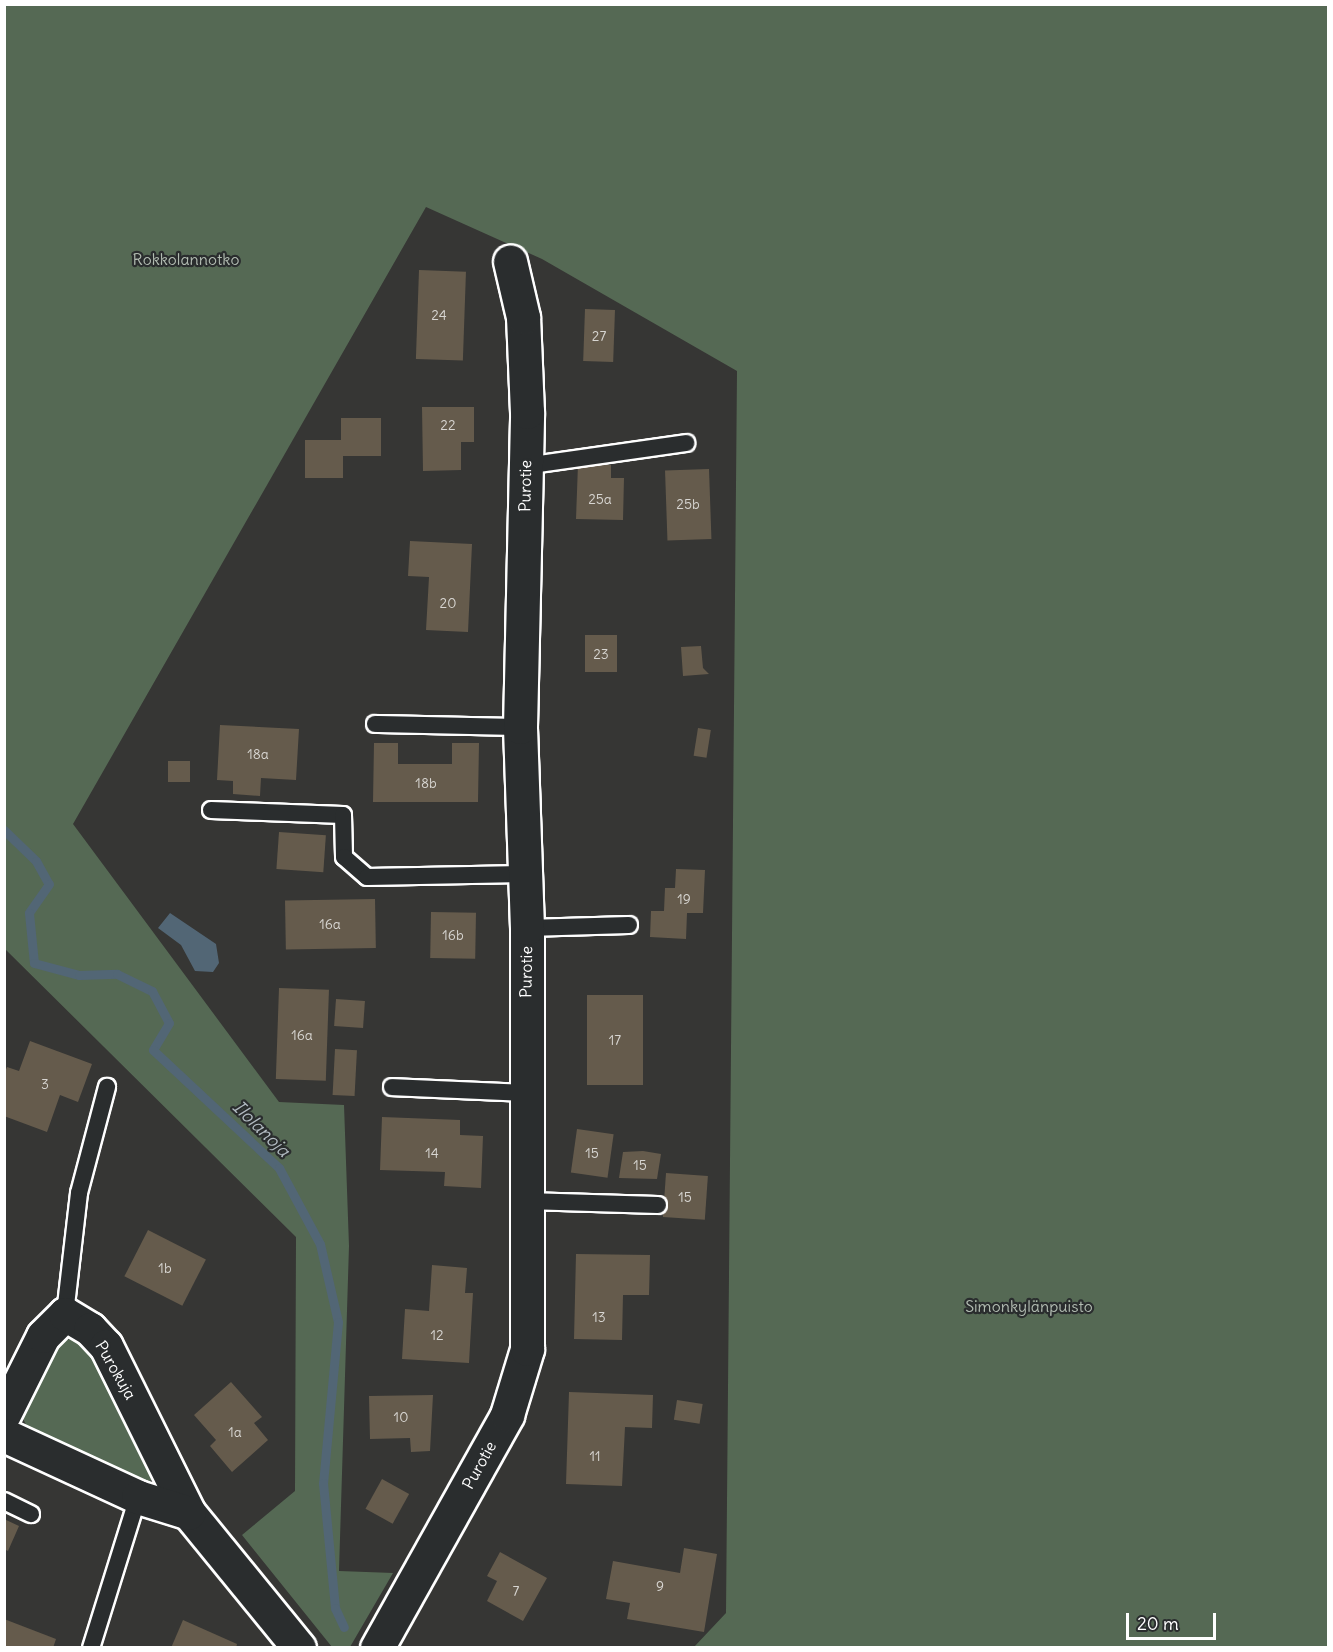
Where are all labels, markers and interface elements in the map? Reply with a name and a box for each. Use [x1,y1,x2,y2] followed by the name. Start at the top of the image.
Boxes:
[133,249,239,269] park label: Rokkolannotko
[431,307,447,323] house number: 24
[592,328,606,344] house number: 27
[440,417,456,433] house number: 22
[515,460,535,512] street label: Purotie
[588,491,612,507] house number: 25a
[676,496,700,512] house number: 25b
[440,595,456,611] house number: 20
[593,646,609,662] house number: 23
[247,746,269,762] house number: 18a
[415,775,437,791] house number: 18b
[677,891,691,907] house number: 19
[319,916,341,932] house number: 16a
[442,927,464,943] house number: 16b
[516,946,536,998] street label: Purotie
[291,1027,313,1043] house number: 16a
[609,1032,621,1048] house number: 17
[41,1076,49,1092] house number: 3
[228,1097,294,1161] water label: Ilolanoja
[425,1145,439,1161] house number: 14
[585,1145,599,1161] house number: 15
[633,1157,647,1173] house number: 15
[678,1189,692,1205] house number: 15
[158,1260,172,1276] house number: 1b
[965,1296,1093,1316] park label: Simonkylänpuisto
[592,1309,606,1325] house number: 13
[430,1327,444,1343] house number: 12
[92,1337,140,1403] street label: Purokuja
[394,1409,408,1425] house number: 10
[228,1424,242,1440] house number: 1a
[458,1438,500,1492] street label: Purotie
[589,1448,601,1464] house number: 11
[656,1578,664,1594] house number: 9
[513,1583,519,1599] house number: 7
[1129,1601,1219,1639] scale bar
[1137,1612,1179,1635] text: 20 m

